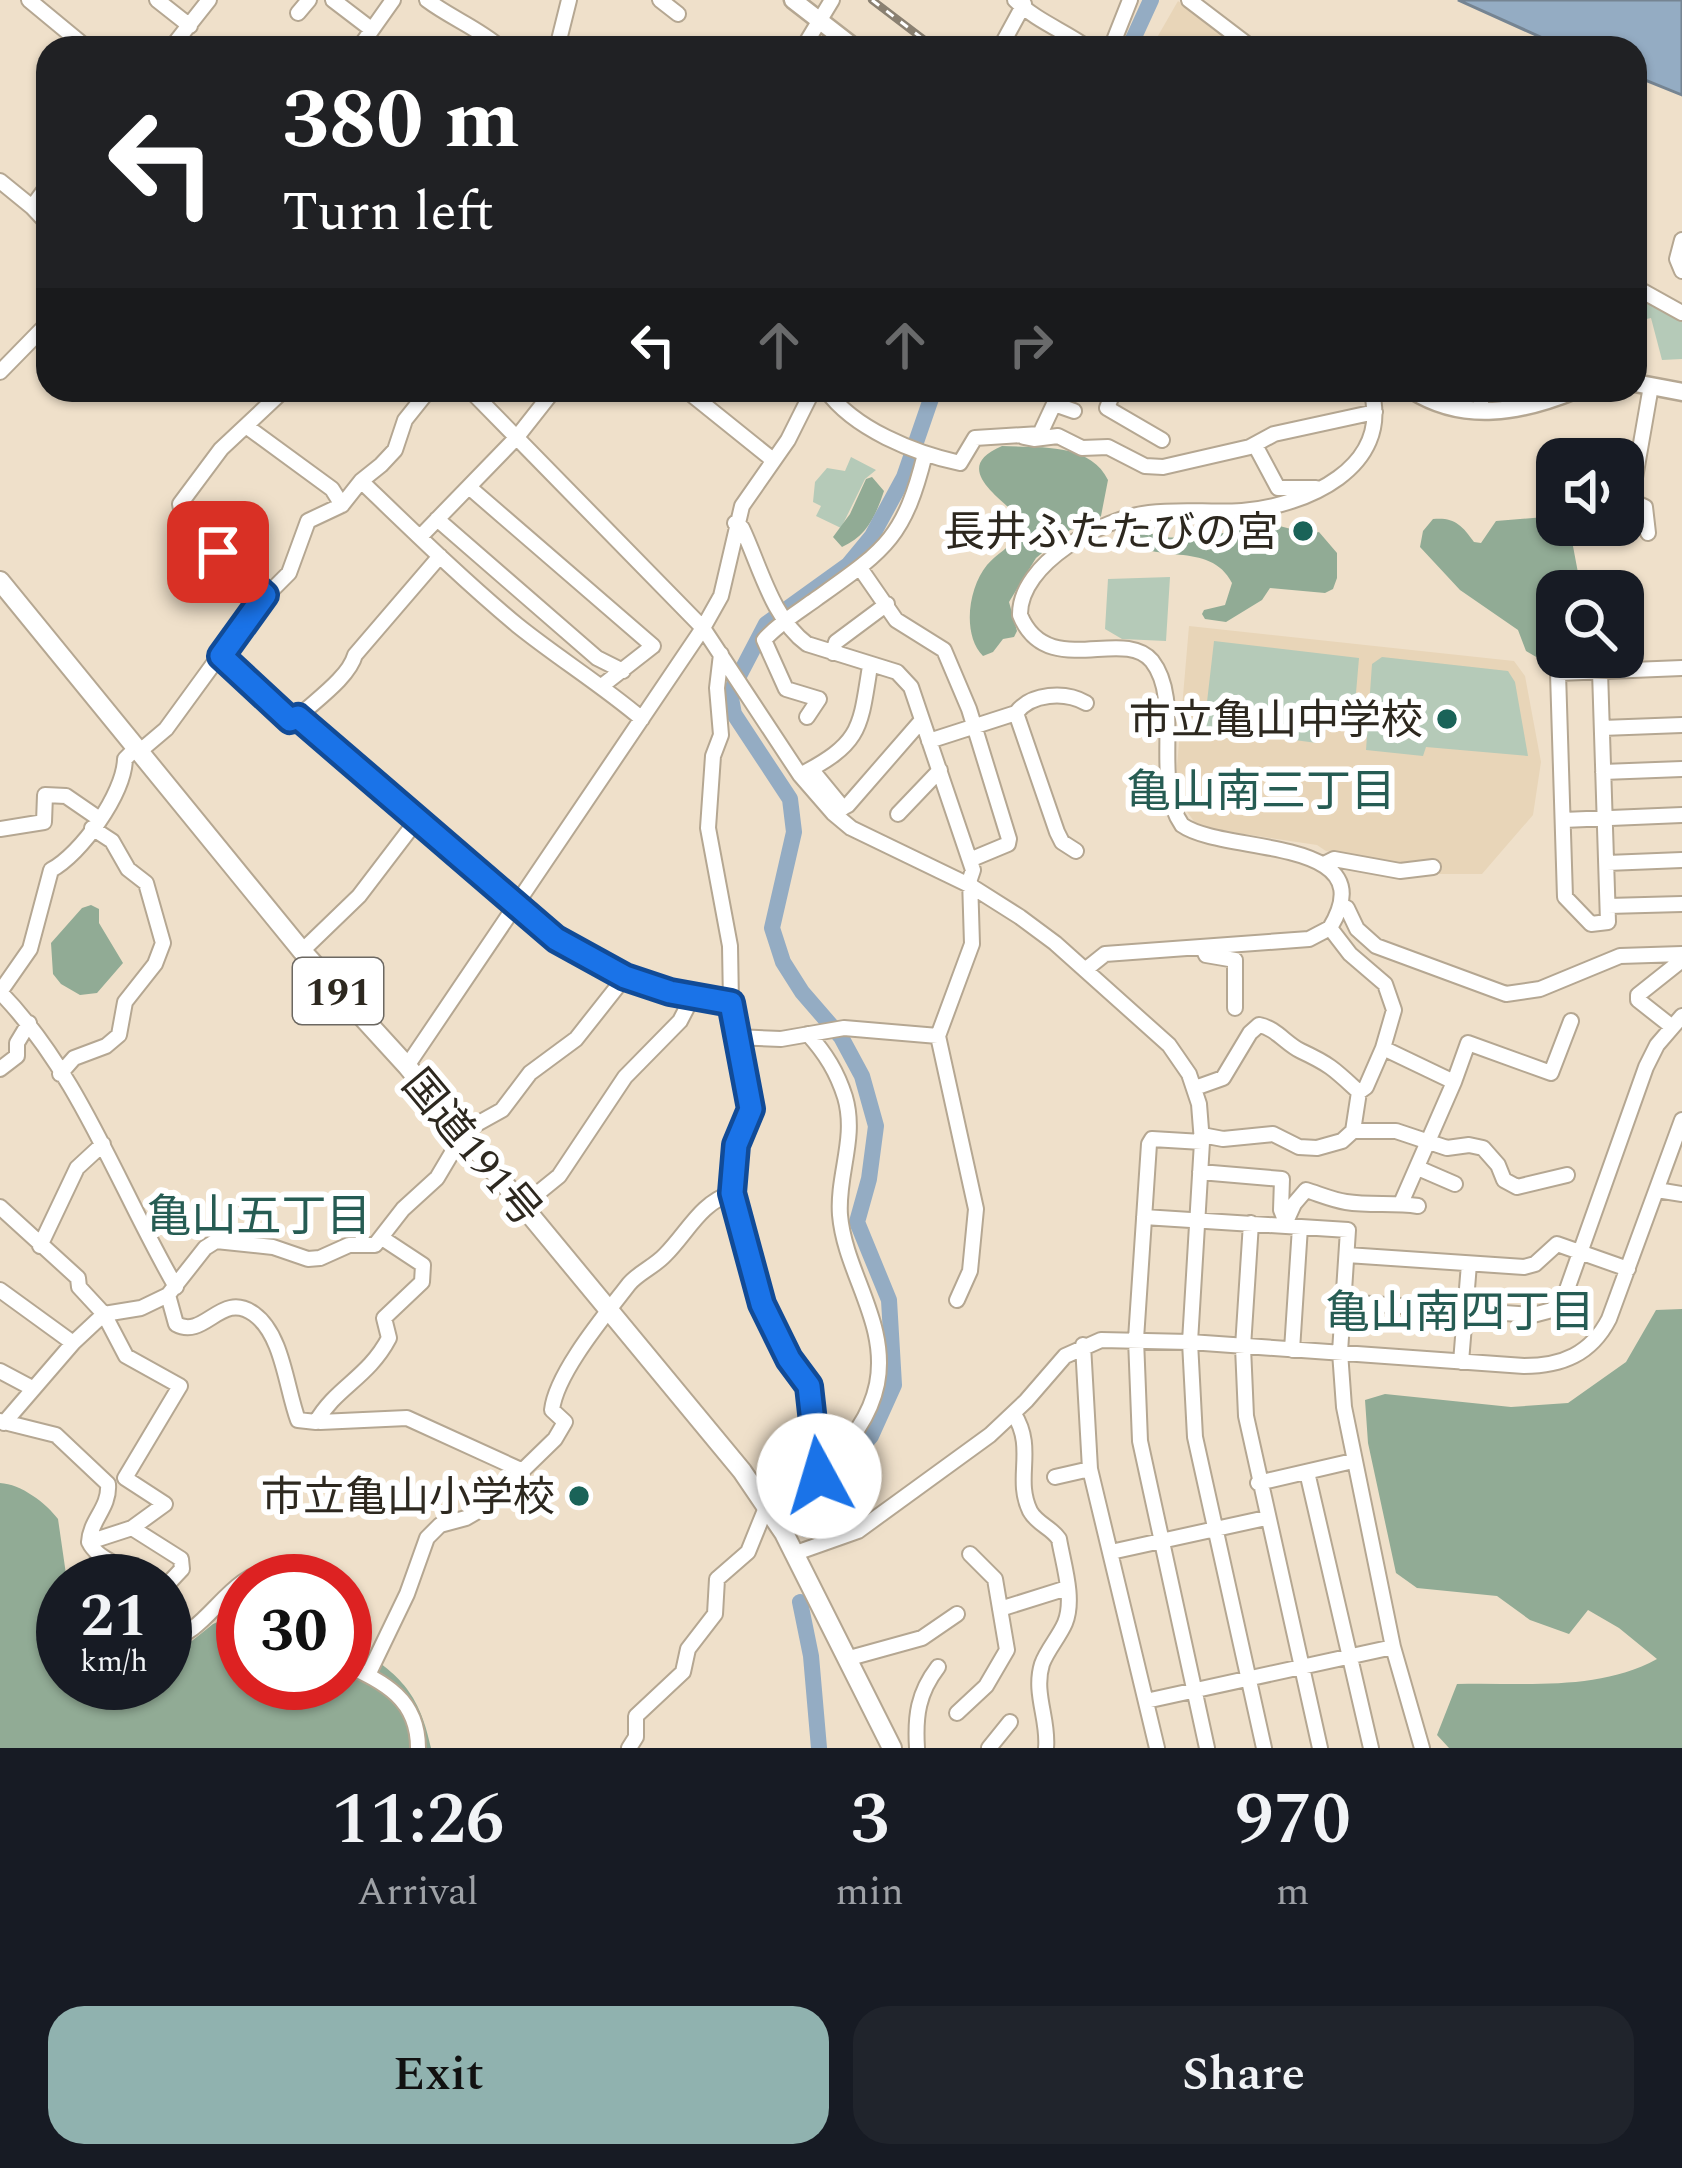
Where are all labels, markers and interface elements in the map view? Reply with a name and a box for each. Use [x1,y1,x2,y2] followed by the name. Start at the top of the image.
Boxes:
[282,57,520,185] text: 380 m
[84,84,240,240] icon: left
[282,172,494,254] text: Turn left
[620,312,686,378] icon: left
[746,312,812,378] icon: ahead
[872,312,938,378] icon: ahead
[998,312,1064,378] icon: right
[1536,438,1644,678] map controls
[1536,438,1644,546] button: sound
[167,501,269,603] pin
[943,502,1279,565] place label: 長井ふたたびの宮
[1290,518,1316,544] marker: 長井ふたたびの宮
[185,519,251,585] icon: arrive
[1536,570,1644,678] button: search
[1129,690,1423,753] place label: 市立亀山中学校
[1434,706,1460,732] marker: 市立亀山中学校
[1126,758,1396,827] district label: 亀山南三丁目
[293,958,383,1024] road number: 191
[386,1056,556,1241] street label: 国道191号
[146,1183,372,1252] district label: 亀山五丁目
[1325,1279,1595,1348] district label: 亀山南四丁目
[756,1413,882,1539] position arrow
[261,1467,555,1530] place label: 市立亀山小学校
[566,1483,592,1509] marker: 市立亀山小学校
[216,1554,372,1710] speed limit sign: 30
[80,1571,148,1663] text: 21
[80,1639,148,1685] text: km/h
[331,1766,504,1875] text: 11:26
[850,1766,889,1875] text: 3
[1235,1766,1351,1875] text: 970
[357,1863,479,1922] text: Arrival
[836,1863,904,1922] text: min
[1276,1863,1310,1922] text: m
[48,2006,829,2144] button: Exit
[853,2006,1634,2144] button: Share

